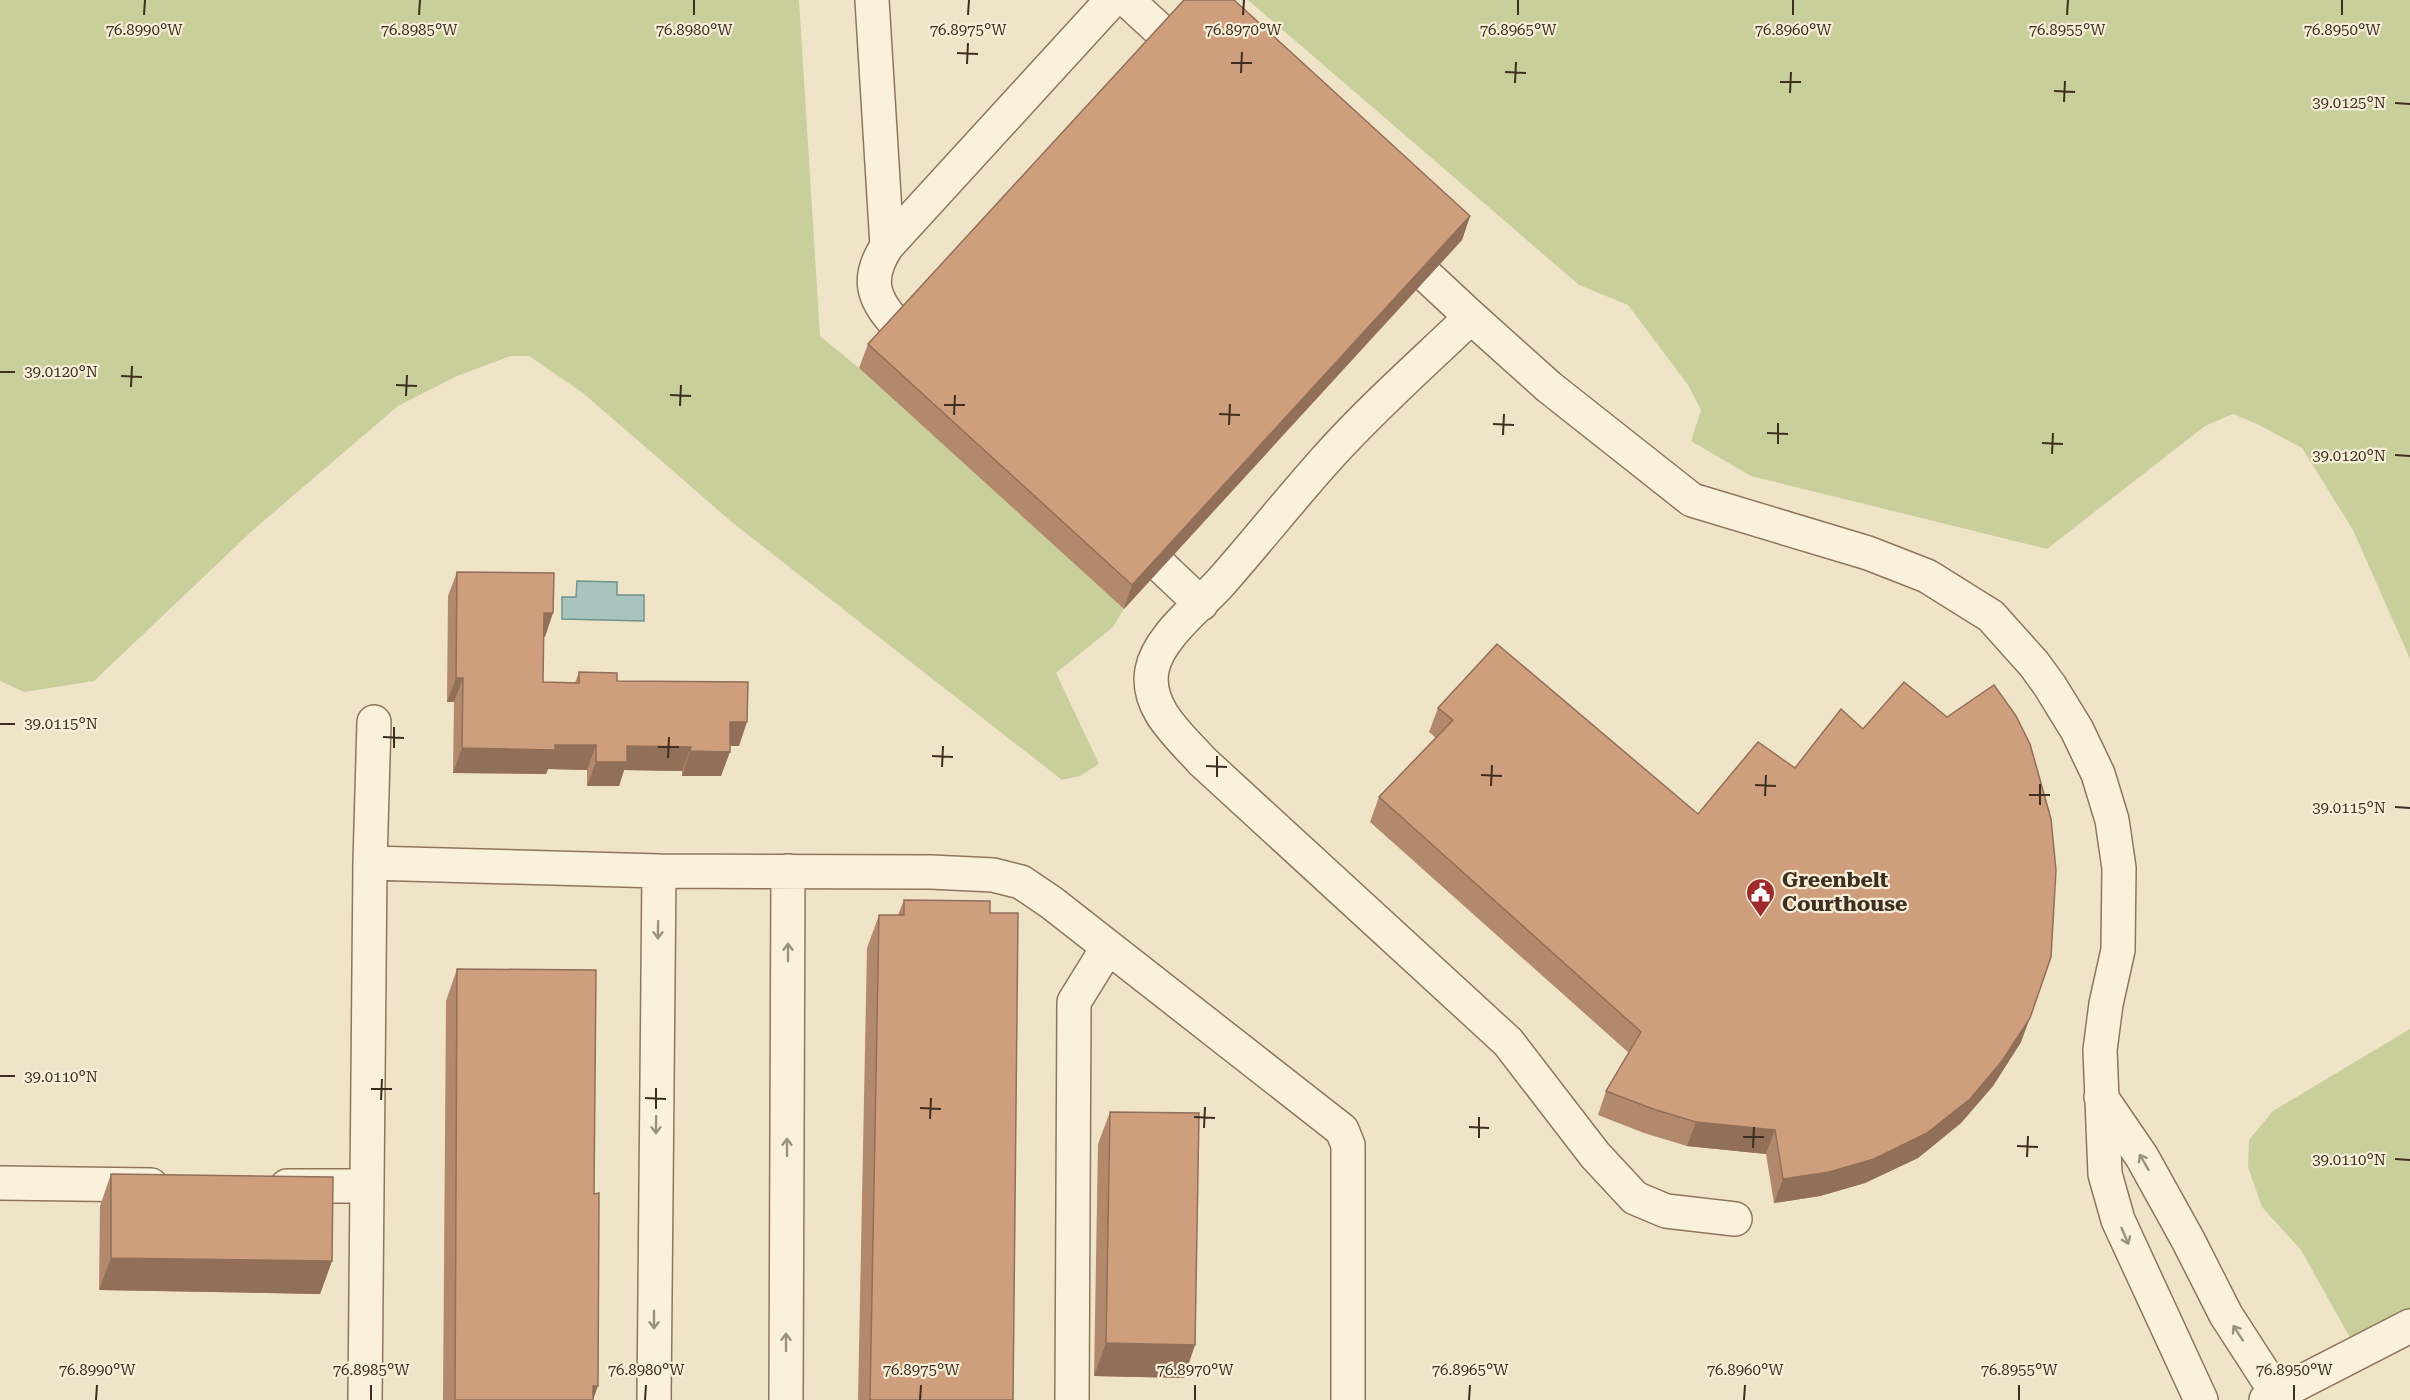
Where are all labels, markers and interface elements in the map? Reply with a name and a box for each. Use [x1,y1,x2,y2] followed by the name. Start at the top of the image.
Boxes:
[106,21,183,39] text: 76.8990°W
[381,21,458,39] text: 76.8985°W
[656,21,733,39] text: 76.8980°W
[930,21,1007,39] text: 76.8975°W
[1205,21,1282,39] text: 76.8970°W
[1480,21,1557,39] text: 76.8965°W
[1755,21,1832,39] text: 76.8960°W
[2029,21,2106,39] text: 76.8955°W
[2304,21,2381,39] text: 76.8950°W
[2312,94,2386,112] text: 39.0125°N
[24,363,98,381] text: 39.0120°N
[2312,447,2386,465] text: 39.0120°N
[24,715,98,733] text: 39.0115°N
[2312,799,2386,817] text: 39.0115°N
[1782,868,1907,916] place label: Greenbelt Courthouse
[1745,876,1777,918] public building icon: Greenbelt Courthouse
[652,919,664,939] one-way arrow
[782,942,794,962] one-way arrow
[24,1068,98,1086] text: 39.0110°N
[650,1114,661,1134] one-way arrow
[781,1137,793,1157] one-way arrow
[2312,1151,2386,1169] text: 39.0110°N
[2138,1154,2150,1171] one-way arrow
[2120,1227,2131,1245] one-way arrow
[648,1309,660,1329] one-way arrow
[2232,1326,2244,1342] one-way arrow
[780,1332,792,1352] one-way arrow
[59,1361,136,1379] text: 76.8990°W
[333,1361,410,1379] text: 76.8985°W
[608,1361,685,1379] text: 76.8980°W
[883,1361,960,1379] text: 76.8975°W
[1157,1361,1234,1379] text: 76.8970°W
[1432,1361,1509,1379] text: 76.8965°W
[1707,1361,1784,1379] text: 76.8960°W
[1981,1361,2058,1379] text: 76.8955°W
[2256,1361,2333,1379] text: 76.8950°W

